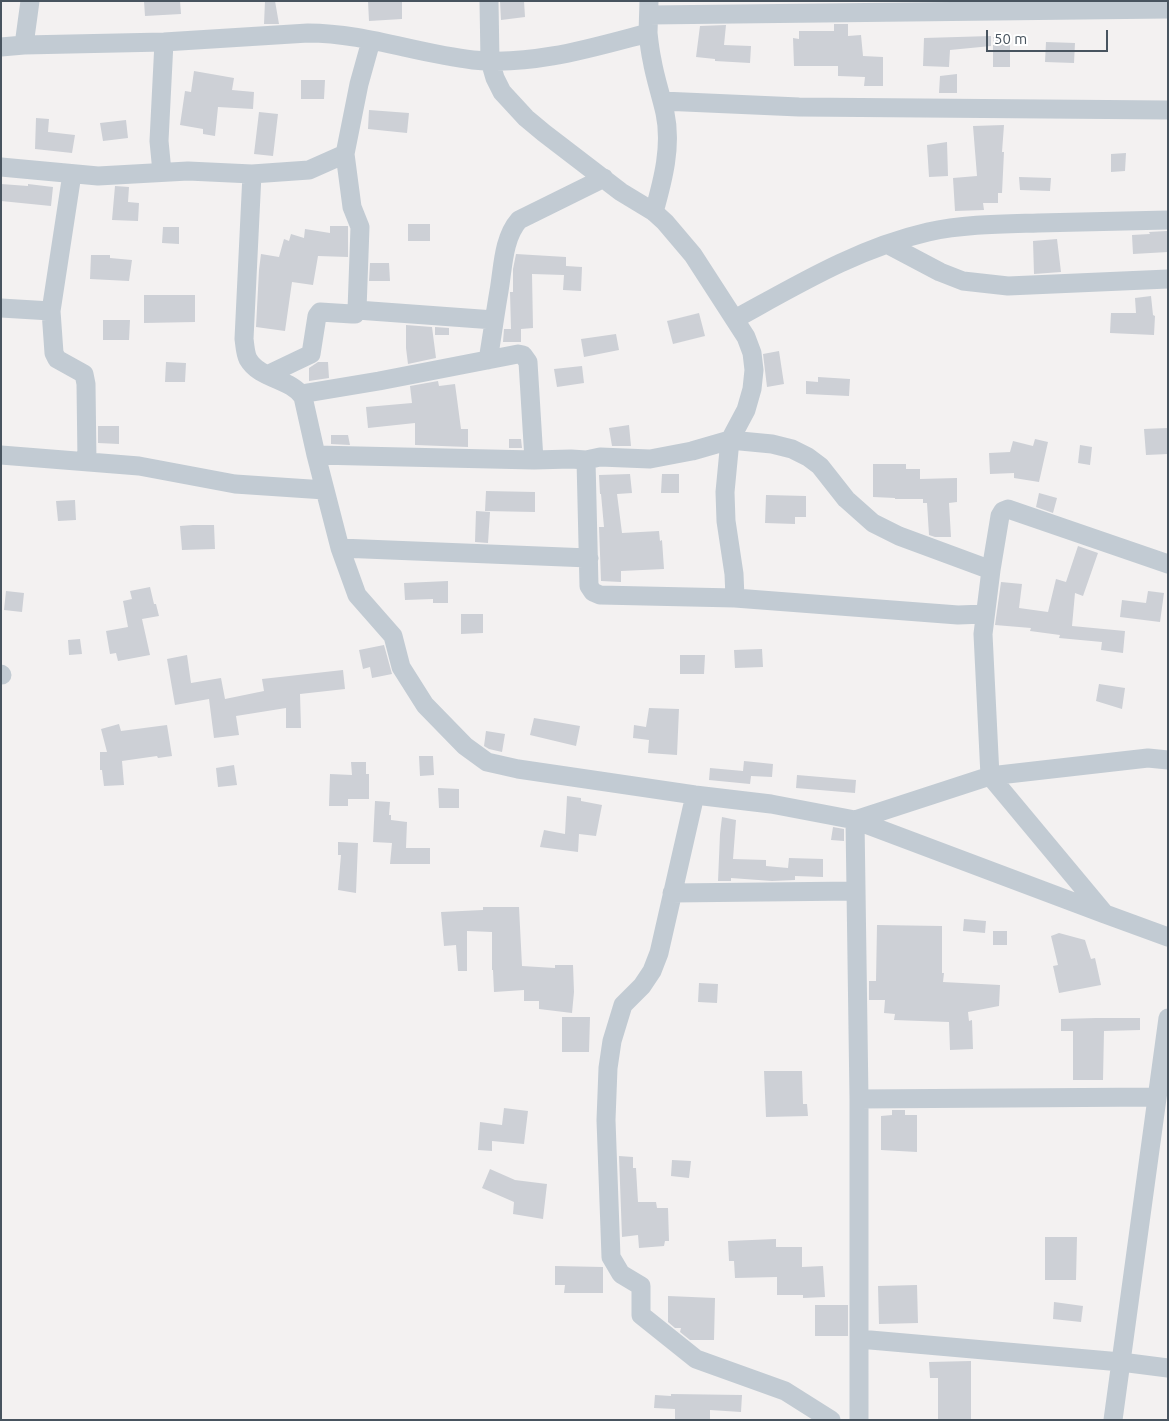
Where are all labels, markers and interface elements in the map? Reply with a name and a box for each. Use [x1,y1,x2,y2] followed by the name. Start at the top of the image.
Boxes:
[989,20,1112,52] scale bar
[994,30,1027,47] text: 50 m

